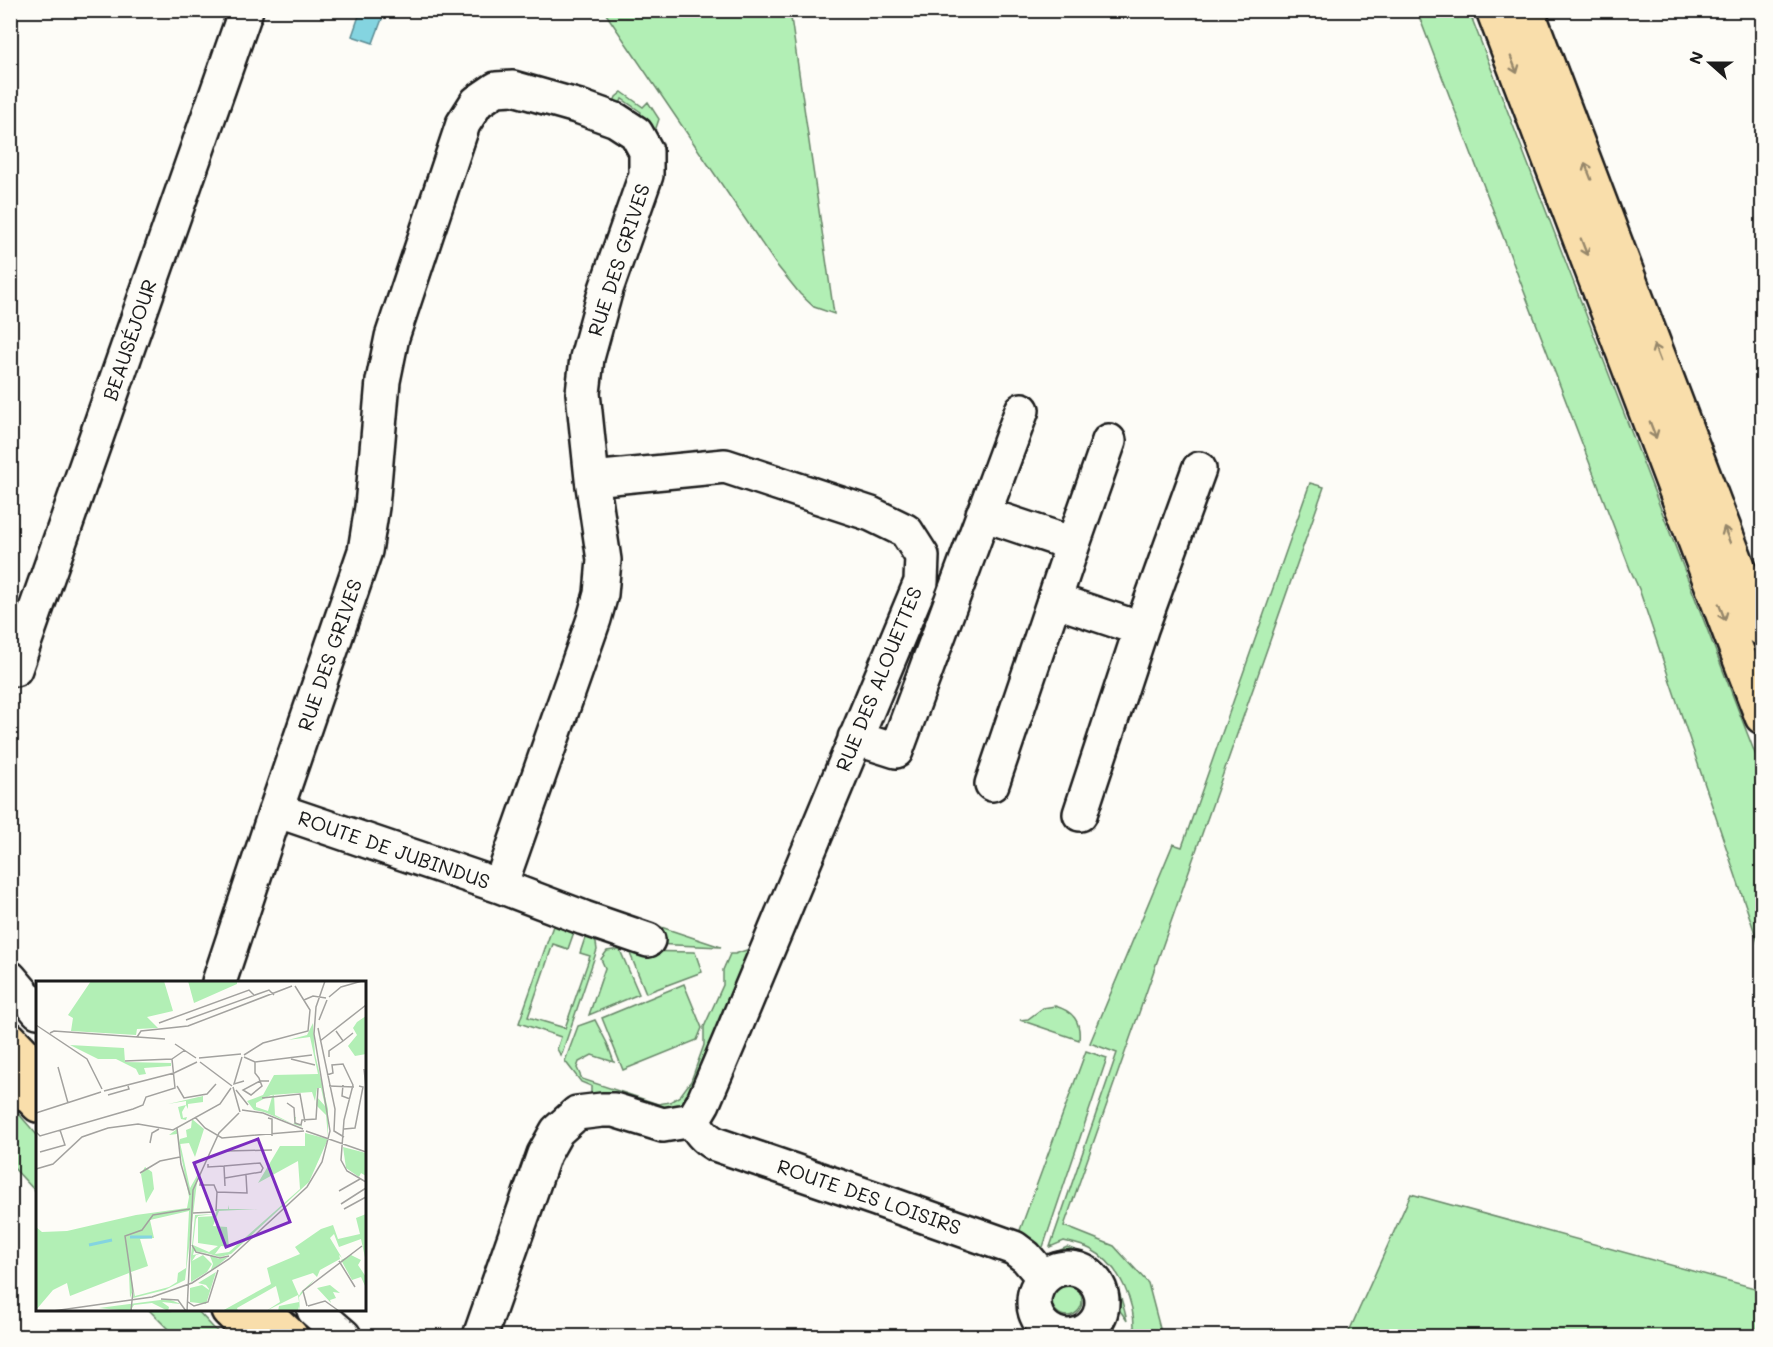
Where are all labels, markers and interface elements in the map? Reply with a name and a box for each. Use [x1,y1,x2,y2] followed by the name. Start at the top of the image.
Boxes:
[1680,33,1740,93] north arrow
[1684,48,1708,67] text: N
[1509,55,1520,74] one-way arrow
[1581,162,1592,181] one-way arrow
[581,180,655,339] street label: RUE DES GRIVES
[1579,238,1590,256] one-way arrow
[96,276,162,404] street label: BEAUSÉJOUR
[1651,344,1662,363] one-way arrow
[1648,420,1659,438] one-way arrow
[1720,526,1731,545] one-way arrow
[291,575,367,734] street label: RUE DES GRIVES
[829,582,927,775] street label: RUE DES ALOUETTES
[1718,602,1729,621] one-way arrow
[295,804,494,894] street label: ROUTE DE JUBINDUS
[36,981,366,1311] inset map
[774,1152,965,1240] street label: ROUTE DES LOISIRS

